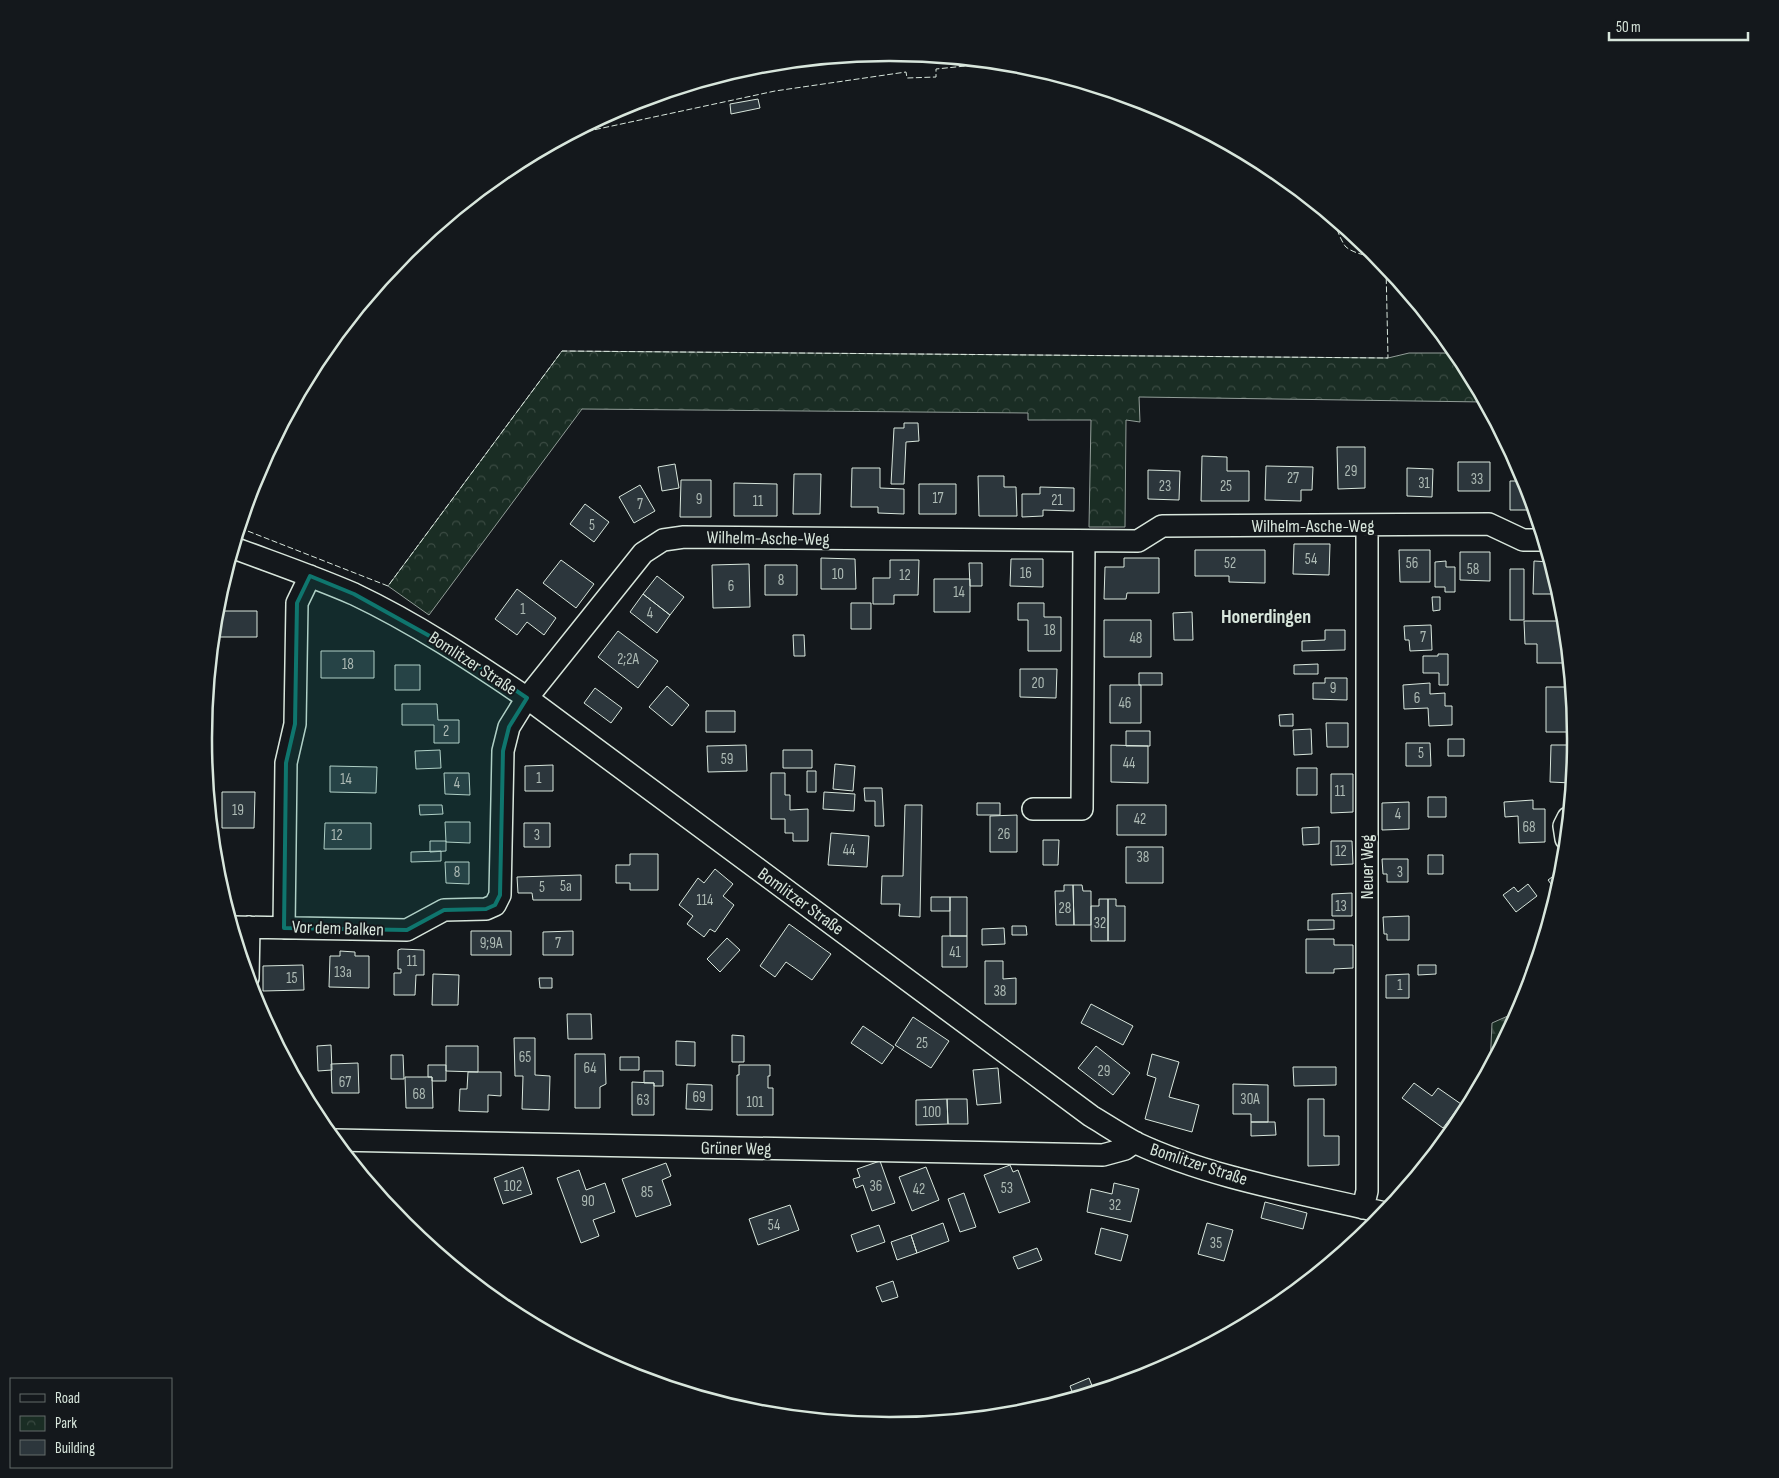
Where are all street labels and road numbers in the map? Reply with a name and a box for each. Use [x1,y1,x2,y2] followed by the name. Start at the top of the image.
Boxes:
[1252,516,1374,537] street label: Wilhelm-Asche-Weg
[706,527,830,550] street label: Wilhelm-Asche-Weg
[425,627,521,700] street label: Bomlitzer Straße
[1357,834,1378,900] street label: Neuer Weg
[754,863,848,940] street label: Bomlitzer Straße
[292,916,384,941] street label: Vor dem Balken
[701,1137,771,1160] street label: Grüner Weg
[1148,1139,1250,1190] street label: Bomlitzer Straße

